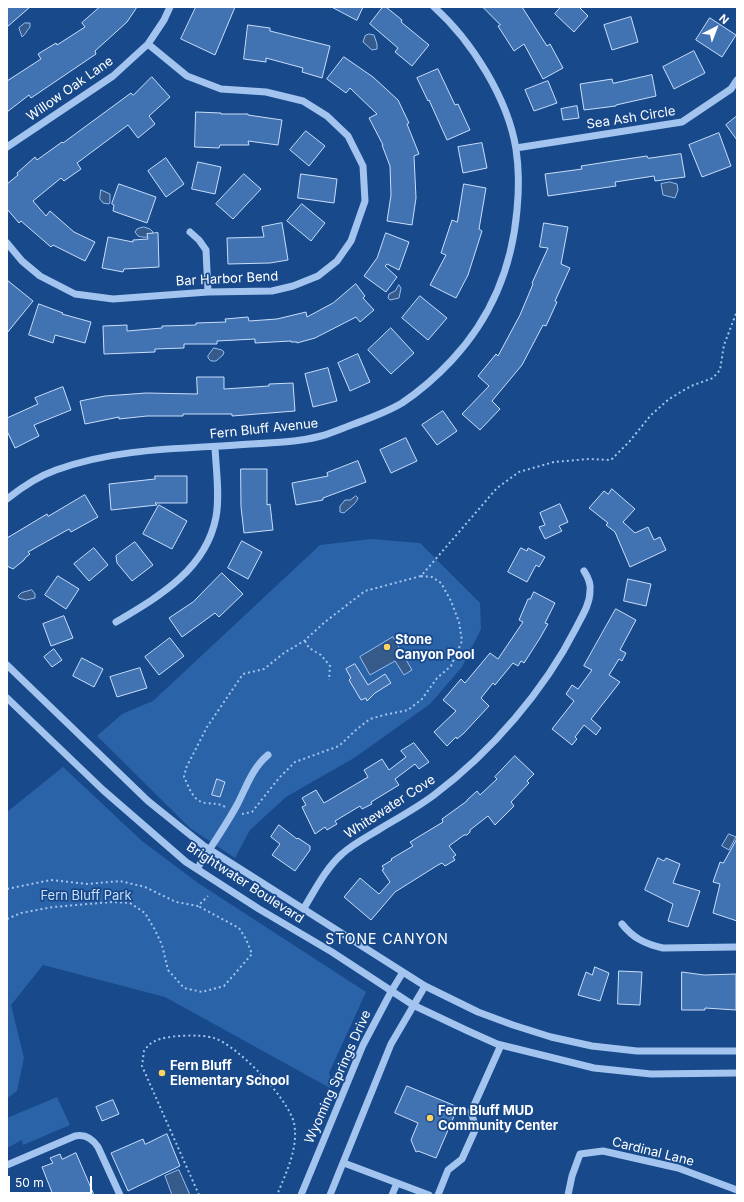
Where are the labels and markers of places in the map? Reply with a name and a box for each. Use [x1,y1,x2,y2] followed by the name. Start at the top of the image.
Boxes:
[395,632,475,663] place label: Stone Canyon Pool
[382,642,392,652] marker: Stone Canyon Pool
[170,1058,289,1089] place label: Fern Bluff Elementary School
[157,1068,167,1078] marker: Fern Bluff Elementary School
[438,1103,558,1134] place label: Fern Bluff MUD Community Center
[425,1113,435,1123] marker: Fern Bluff MUD Community Center

